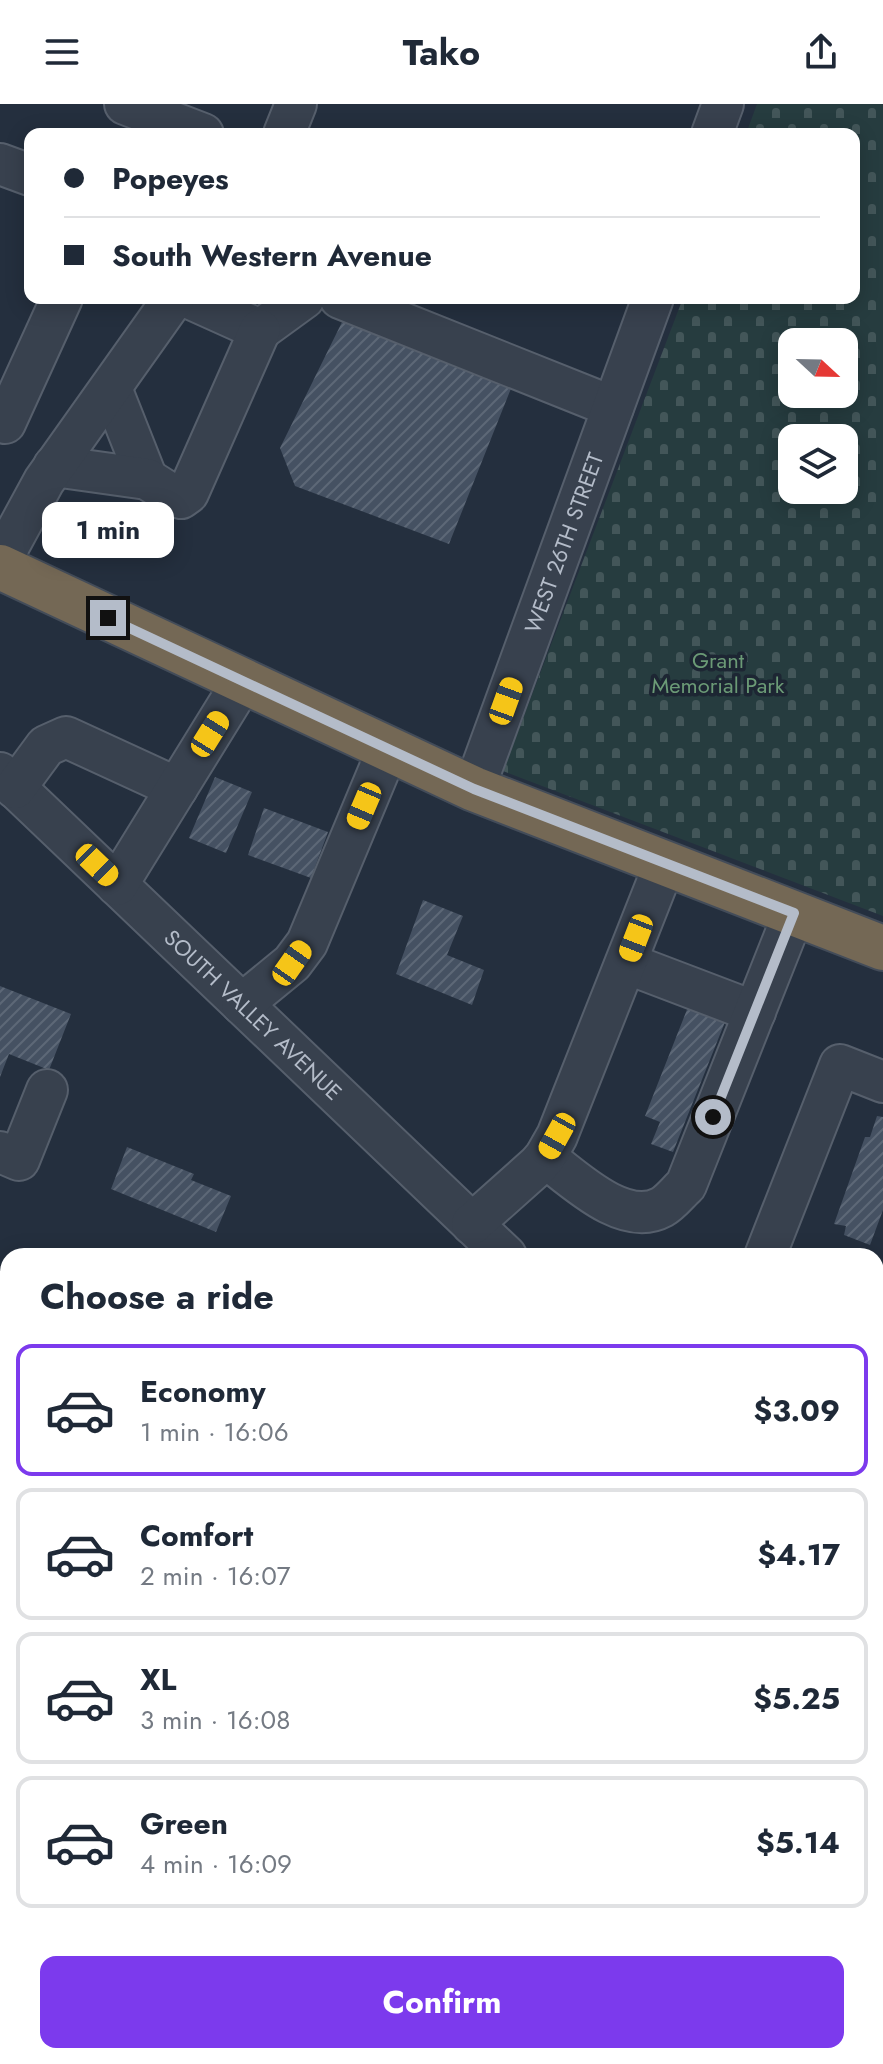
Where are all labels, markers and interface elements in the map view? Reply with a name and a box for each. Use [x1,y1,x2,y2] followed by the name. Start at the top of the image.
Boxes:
[403,26,480,78] text: Tako
[40,30,84,74] icon: menu
[799,30,843,74] icon: share
[112,157,229,200] text: Popeyes
[112,234,432,277] text: South Western Avenue
[778,328,858,408] north arrow
[778,328,858,504] map controls
[778,424,858,504] button: layers
[516,448,612,637] street label: WEST 26TH STREET
[42,502,174,558] callout: 1 min
[76,511,140,549] text: 1 min
[90,600,126,636] route end
[651,644,785,701] park label: Grant Memorial Park
[487,674,525,728] car
[187,707,233,761] car
[344,779,384,833] car
[71,840,123,890] car
[616,911,656,965] car
[157,922,349,1108] street label: SOUTH VALLEY AVENUE
[268,936,316,990] car
[695,1099,731,1135] route start
[535,1109,579,1163] car
[40,1270,274,1322] text: Choose a ride
[140,1370,266,1413] text: Economy
[44,1374,116,1446] icon: car
[754,1389,840,1432] text: $3.09
[140,1413,289,1451] text: 1 min · 16:06
[140,1514,253,1557] text: Comfort
[44,1518,116,1590] icon: car
[757,1533,840,1576] text: $4.17
[140,1557,290,1595] text: 2 min · 16:07
[140,1658,176,1701] text: XL
[44,1662,116,1734] icon: car
[753,1677,840,1720] text: $5.25
[140,1701,290,1739] text: 3 min · 16:08
[140,1802,228,1845] text: Green
[44,1806,116,1878] icon: car
[756,1821,840,1864] text: $5.14
[140,1845,292,1883] text: 4 min · 16:09
[40,1956,844,2048] button: Confirm

